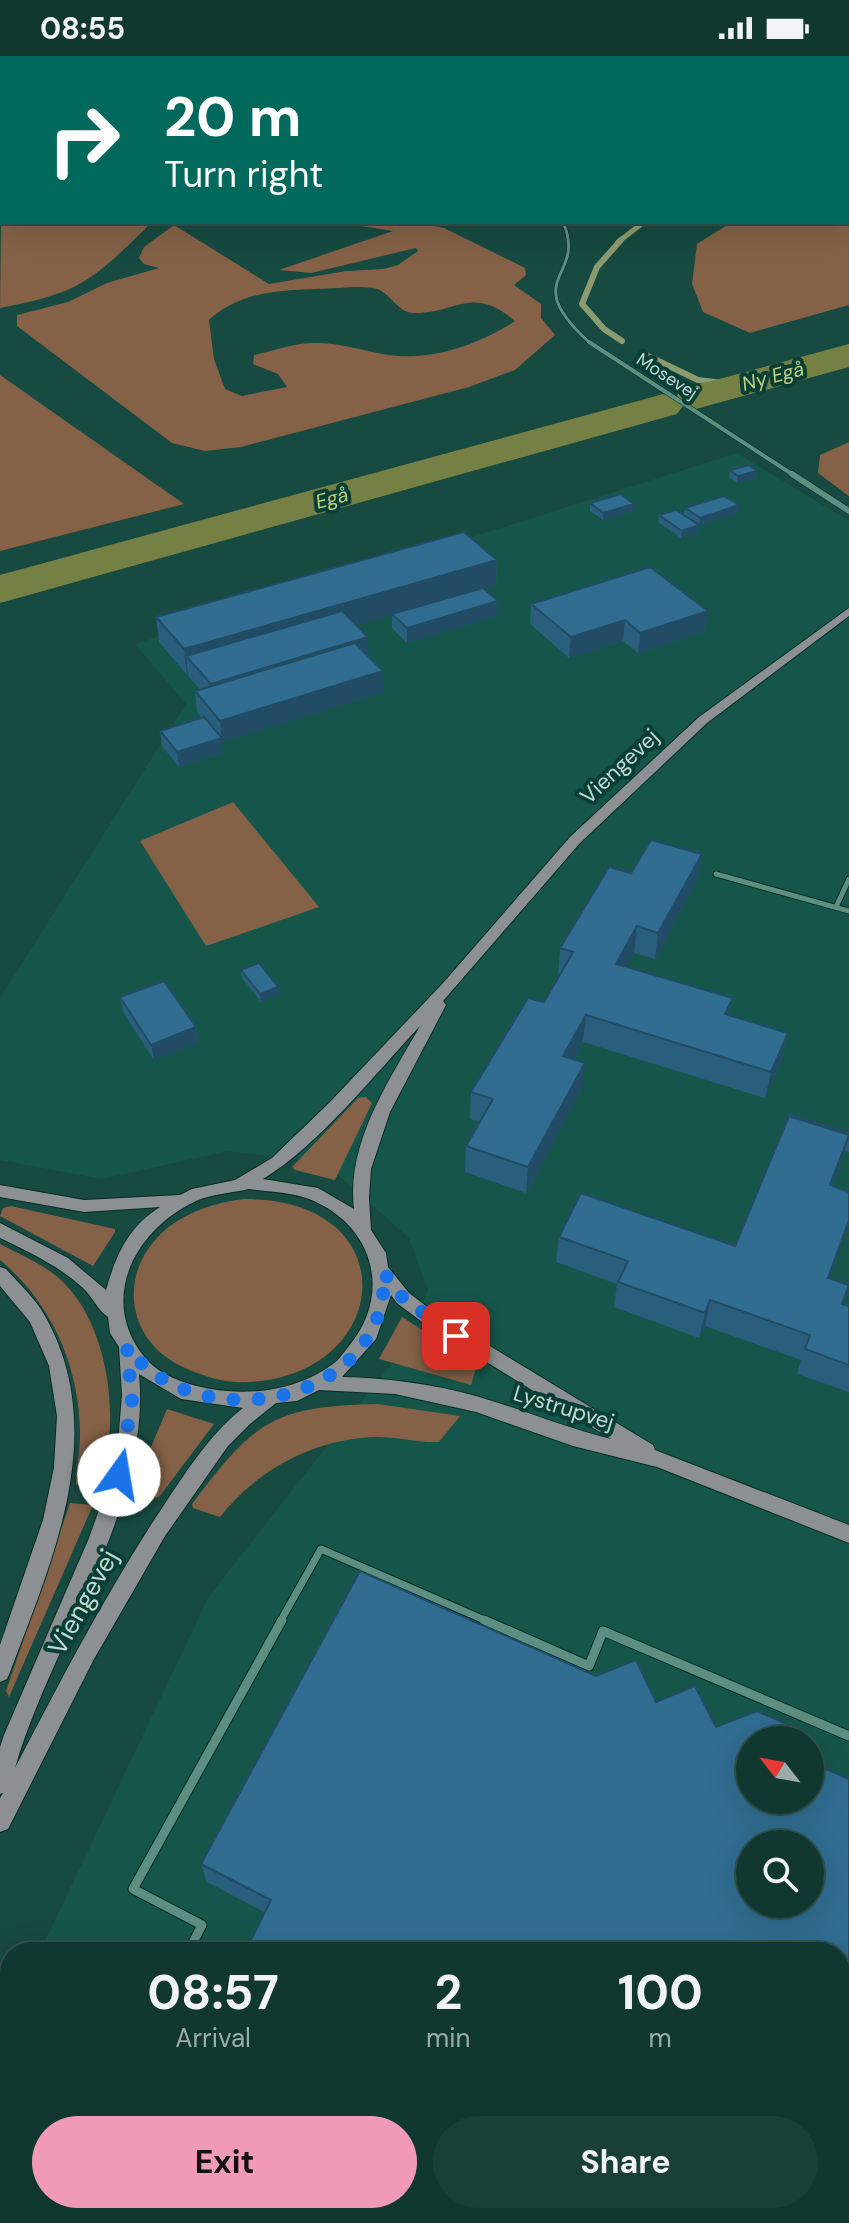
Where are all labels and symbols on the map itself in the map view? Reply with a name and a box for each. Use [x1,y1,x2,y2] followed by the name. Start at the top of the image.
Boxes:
[632,347,702,405] street label: Mosevej
[739,355,807,397] water label: Ny Egå
[313,481,351,515] water label: Egå
[574,722,665,810] street label: Viengevej
[422,1302,490,1370] pin
[510,1378,618,1437] street label: Lystrupvej
[77,1433,161,1517] position arrow
[40,1543,126,1661] street label: Viengevej
[736,1726,824,1814] north arrow

